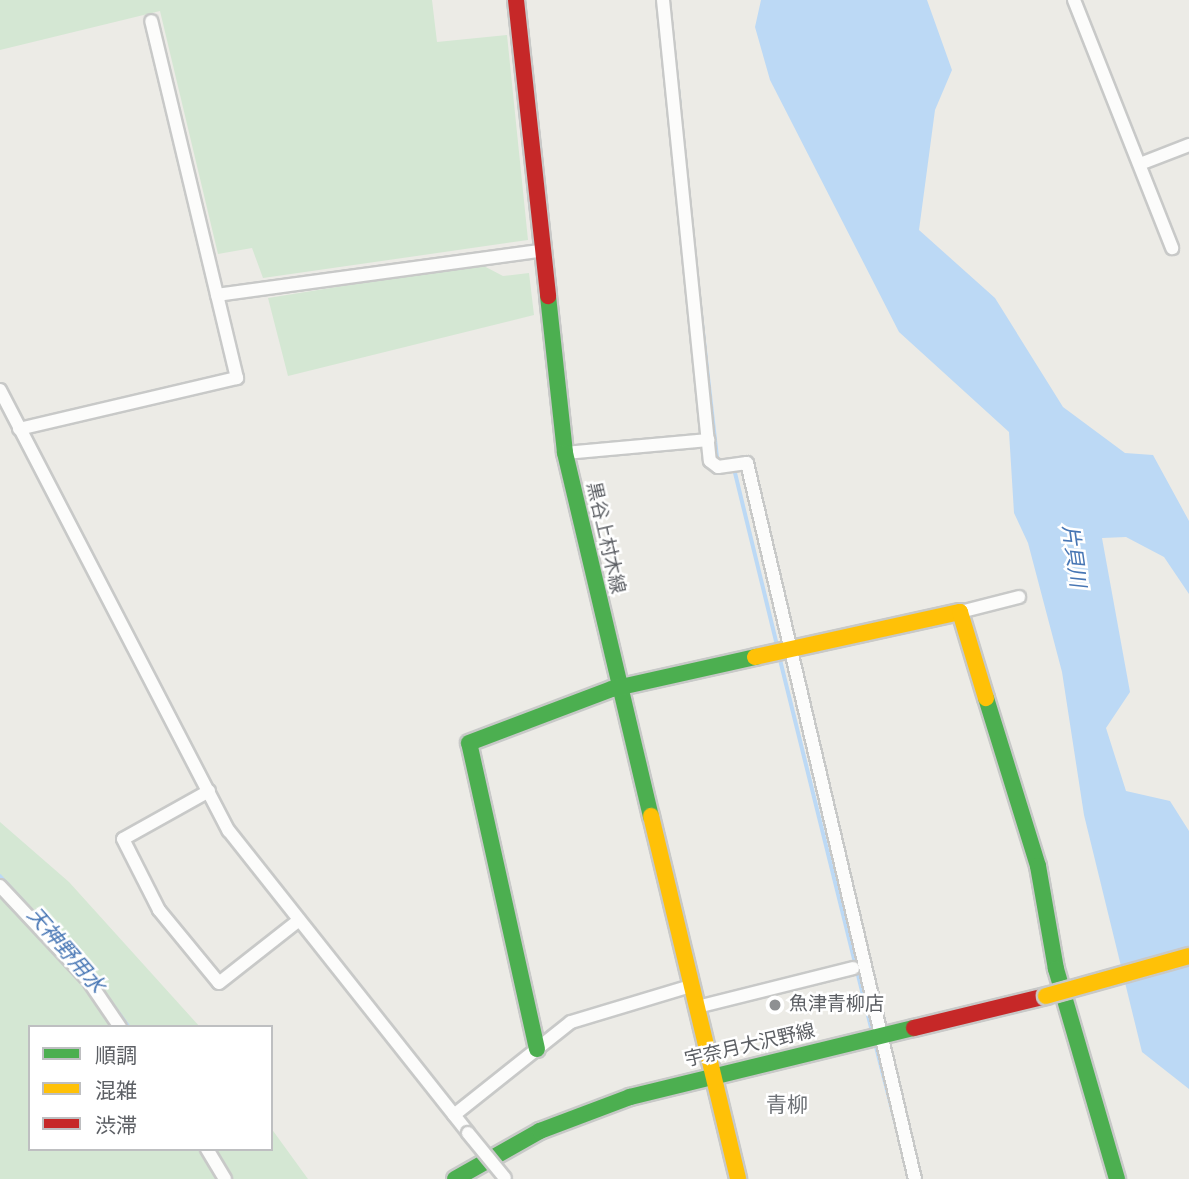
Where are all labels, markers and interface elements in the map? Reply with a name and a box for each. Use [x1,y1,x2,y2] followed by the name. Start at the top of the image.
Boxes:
[581,480,629,596] street label: 黒谷上村木線
[1057,523,1091,589] water label: 片貝川
[22,902,110,998] water label: 天神野用水
[789,994,884,1016] place label: 魚津青柳店
[767,997,783,1013] marker: 魚津青柳店
[683,1020,817,1072] street label: 宇奈月大沢野線
[28,1025,273,1151] legend
[95,1044,137,1068] text: 順調
[95,1079,137,1103] text: 混雑
[766,1092,808,1118] district label: 青柳
[95,1114,137,1138] text: 渋滞

